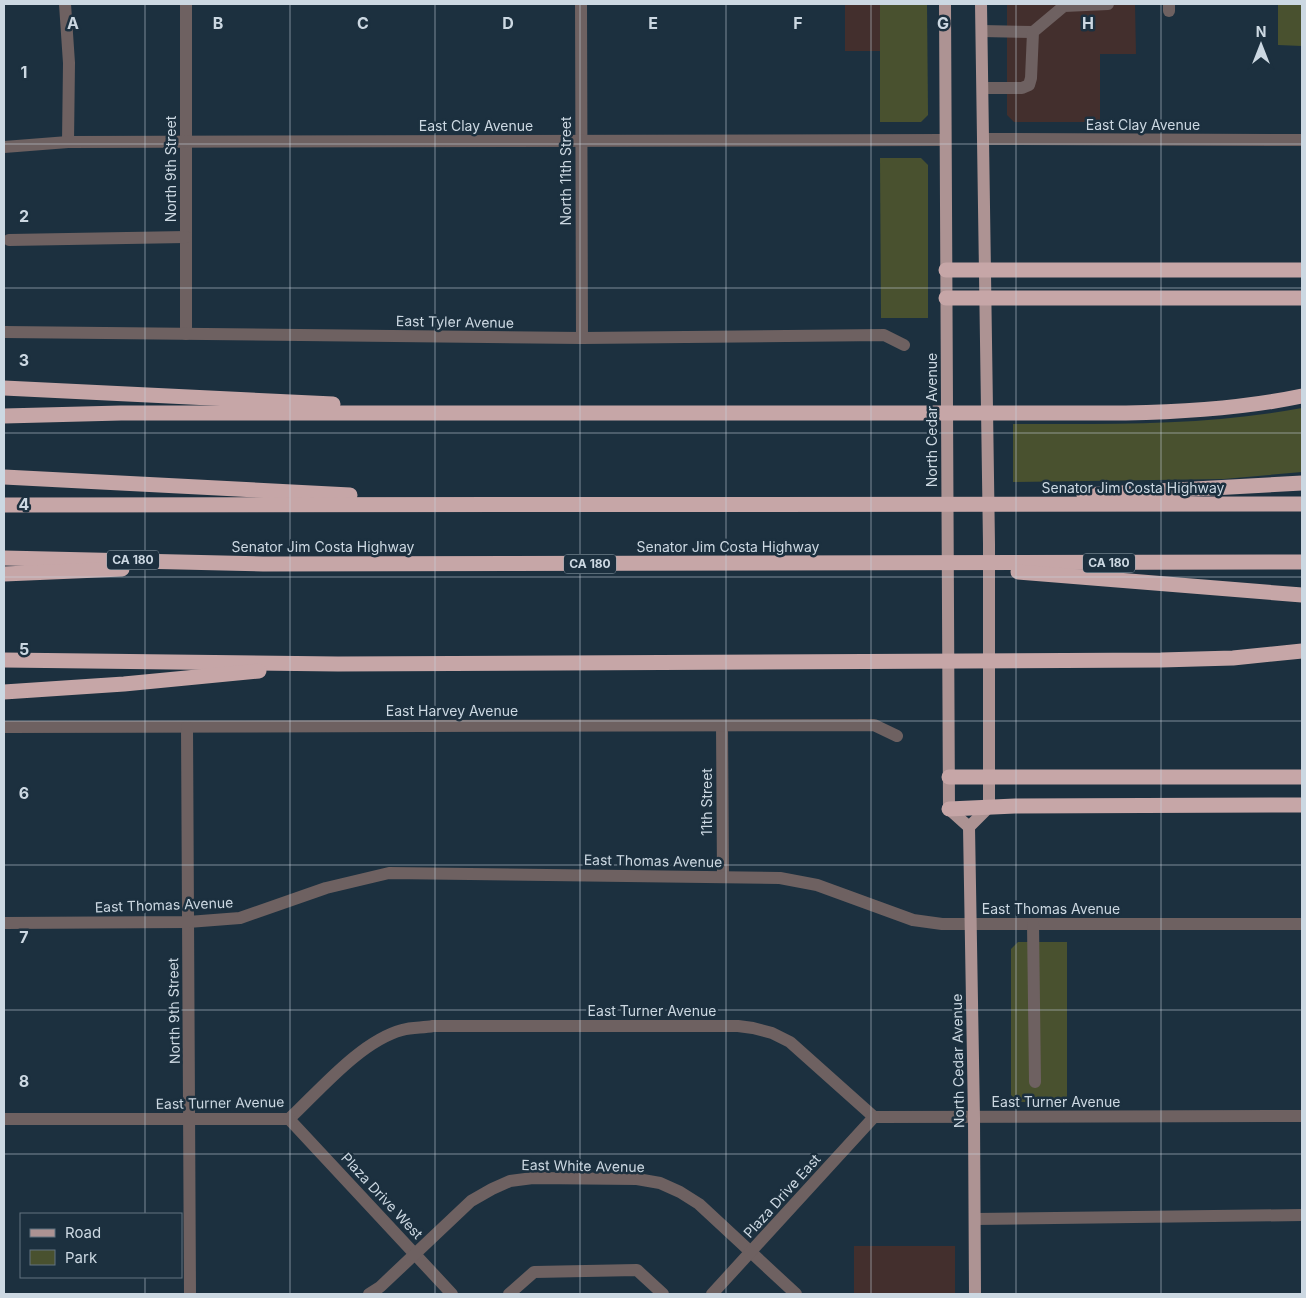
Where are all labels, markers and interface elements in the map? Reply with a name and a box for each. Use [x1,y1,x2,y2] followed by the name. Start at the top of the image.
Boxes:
[67,13,79,33] text: A
[213,13,223,33] text: B
[357,13,369,33] text: C
[502,13,514,33] text: D
[648,13,658,33] text: E
[793,13,803,33] text: F
[937,13,949,33] text: G
[1082,13,1094,33] text: H
[1236,20,1286,70] north arrow
[1256,23,1266,40] text: N
[21,62,27,82] text: 1
[162,115,179,222] street label: North 9th Street
[557,116,574,226] street label: North 11th Street
[1086,116,1200,133] street label: East Clay Avenue
[419,117,533,134] street label: East Clay Avenue
[19,206,29,226] text: 2
[396,312,514,331] street label: East Tyler Avenue
[19,350,29,370] text: 3
[923,353,940,487] street label: North Cedar Avenue
[1041,479,1225,496] street label: Senator Jim Costa Highway
[19,494,30,514] text: 4
[231,538,415,555] street label: Senator Jim Costa Highway
[636,538,820,555] street label: Senator Jim Costa Highway
[107,550,159,570] road number: CA 180
[564,554,616,574] road number: CA 180
[1083,554,1135,572] road number: CA 180
[19,639,29,659] text: 5
[386,702,518,719] street label: East Harvey Avenue
[698,768,715,836] street label: 11th Street
[19,783,29,803] text: 6
[584,851,722,870] street label: East Thomas Avenue
[94,894,234,915] street label: East Thomas Avenue
[982,900,1120,917] street label: East Thomas Avenue
[19,927,29,947] text: 7
[164,957,183,1064] street label: North 9th Street
[948,994,967,1128] street label: North Cedar Avenue
[588,1002,716,1019] street label: East Turner Avenue
[19,1071,29,1091] text: 8
[155,1093,285,1112] street label: East Turner Avenue
[992,1093,1120,1110] street label: East Turner Avenue
[338,1149,427,1243] street label: Plaza Drive West
[740,1150,824,1241] street label: Plaza Drive East
[521,1156,645,1175] street label: East White Avenue
[20,1213,182,1278] legend
[65,1223,101,1242] text: Road
[65,1248,98,1267] text: Park

